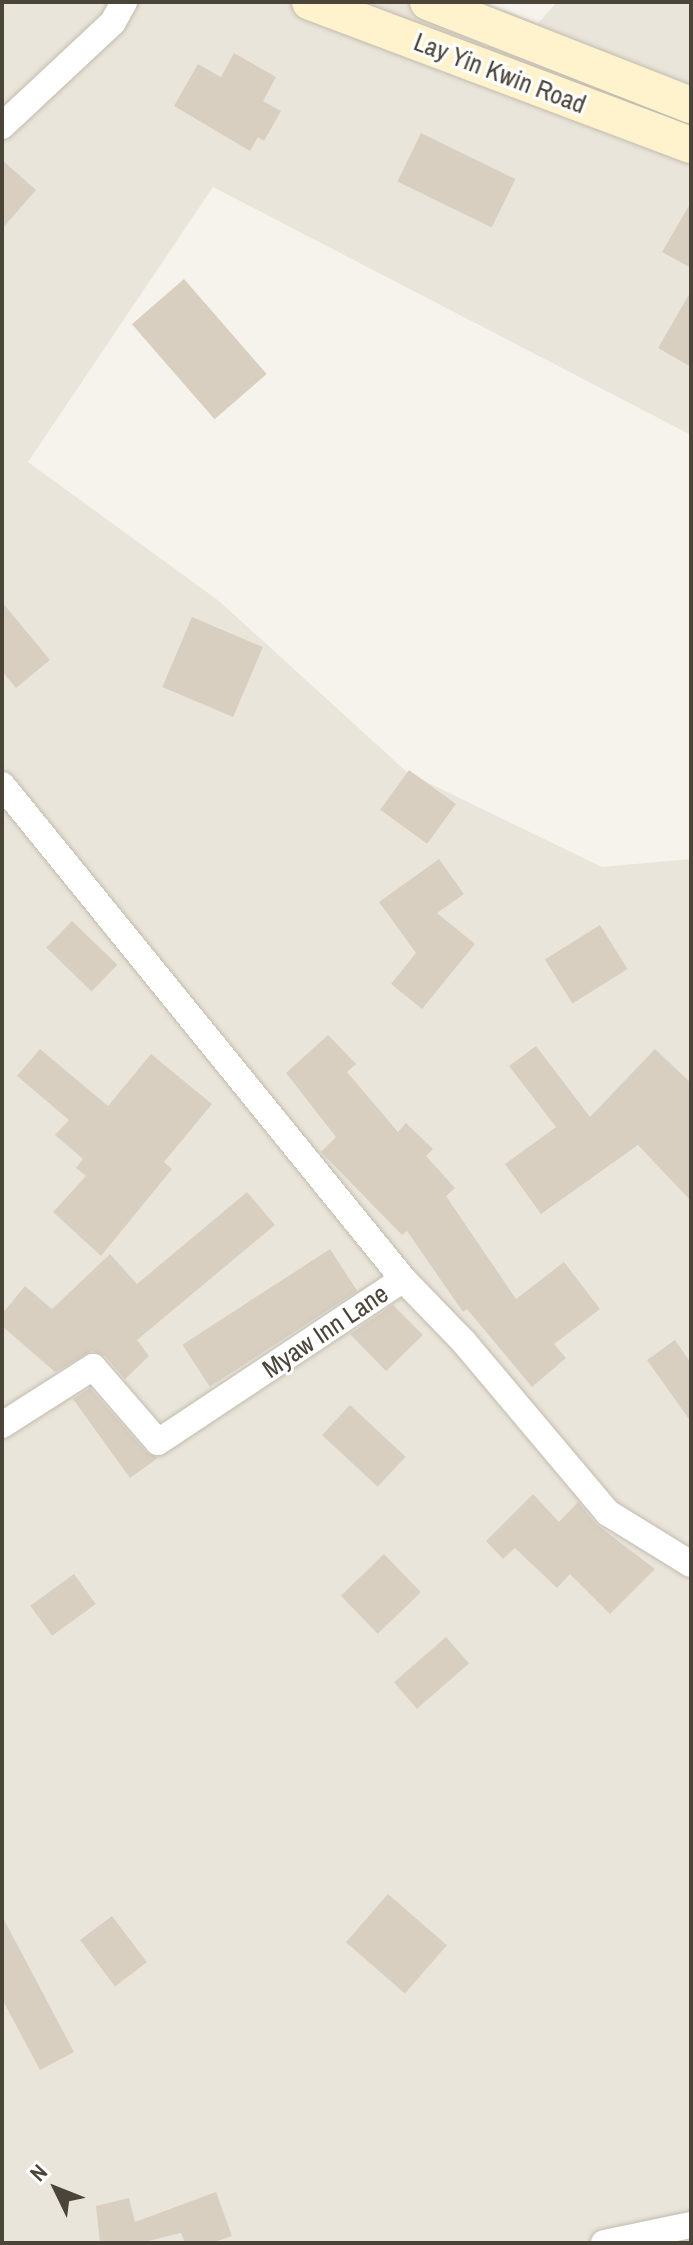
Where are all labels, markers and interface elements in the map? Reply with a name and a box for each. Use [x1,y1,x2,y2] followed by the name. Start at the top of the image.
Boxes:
[410,26,590,120] street label: Lay Yin Kwin Road
[256,1278,394,1384] street label: Myaw Inn Lane
[16,2149,96,2229] north arrow
[23,2158,54,2188] text: N

